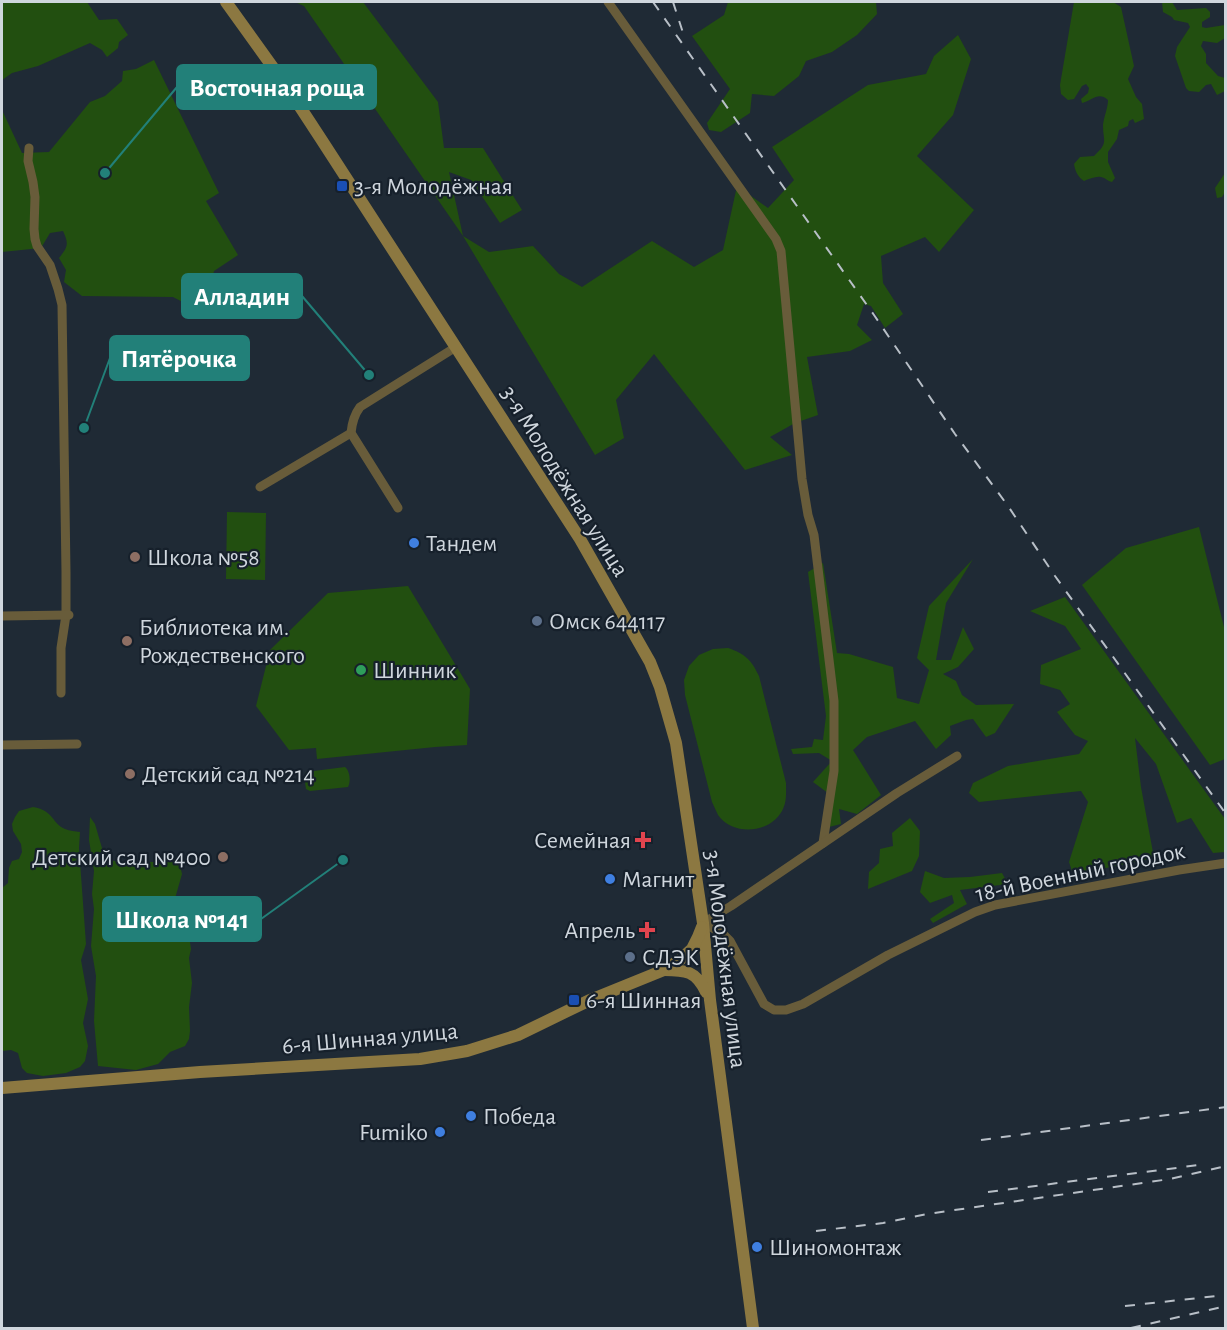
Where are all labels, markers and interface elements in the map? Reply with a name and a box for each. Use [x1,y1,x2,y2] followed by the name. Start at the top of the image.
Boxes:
[177,65,376,109] callout: Восточная роща
[189,75,365,101] text: Восточная роща
[354,175,513,199] place label: 3-я Молодёжная
[335,179,349,193] marker: 3-я Молодёжная
[182,274,302,318] callout: Алладин
[194,284,290,310] text: Алладин
[110,336,249,380] callout: Пятёрочка
[121,346,237,372] text: Пятёрочка
[496,382,633,581] street label: 3-я Молодёжная улица
[426,532,497,556] place label: Тандем
[407,536,421,550] marker: Тандем
[147,546,260,570] place label: Школа №58
[128,550,142,564] marker: Школа №58
[549,610,665,634] place label: Омск 644117
[530,614,544,628] marker: Омск 644117
[139,616,305,668] place label: Библиотека им. Рождественского
[120,634,134,648] marker: Библиотека им. Рождественского
[373,659,456,683] place label: Шинник
[354,663,368,677] marker: Шинник
[142,763,315,787] place label: Детский сад №214
[123,767,137,781] marker: Детский сад №214
[534,829,631,853] place label: Семейная
[636,833,650,847] marker: Семейная
[973,839,1187,907] street label: 18-й Военный городок
[32,846,211,870] place label: Детский сад №400
[700,849,750,1070] street label: 3-я Молодёжная улица
[216,850,230,864] marker: Детский сад №400
[622,868,694,892] place label: Магнит
[603,872,617,886] marker: Магнит
[103,897,261,941] callout: Школа №141
[115,907,249,933] text: Школа №141
[564,919,635,943] place label: Апрель
[640,923,654,937] marker: Апрель
[642,946,699,970] place label: СДЭК
[623,950,637,964] marker: СДЭК
[586,989,702,1013] place label: 6-я Шинная
[567,993,581,1007] marker: 6-я Шинная
[281,1019,459,1059] street label: 6-я Шинная улица
[483,1105,556,1129] place label: Победа
[464,1109,478,1123] marker: Победа
[359,1121,428,1145] place label: Fumiko
[433,1125,447,1139] marker: Fumiko
[769,1236,902,1260] place label: Шиномонтаж
[750,1240,764,1254] marker: Шиномонтаж

